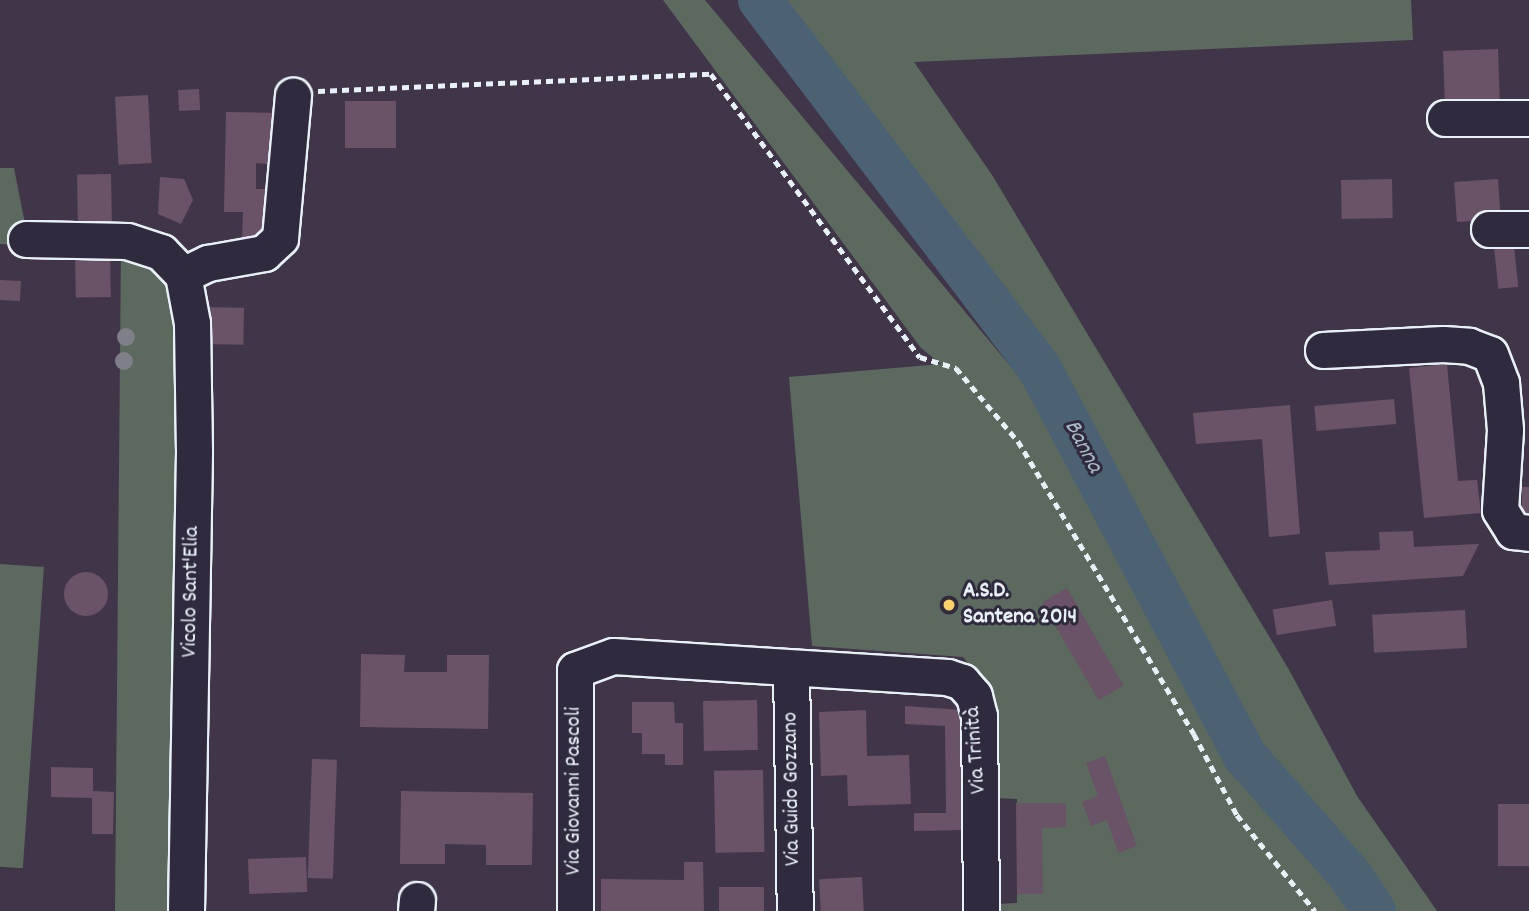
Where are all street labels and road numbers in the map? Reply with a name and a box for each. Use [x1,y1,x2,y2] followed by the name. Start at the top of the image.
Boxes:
[177,526,207,658] street label: Vicolo Sant'Elia
[960,705,994,795] street label: Via Trinità
[561,707,589,875] street label: Via Giovanni Pascoli
[778,712,808,866] street label: Via Guido Gozzano

